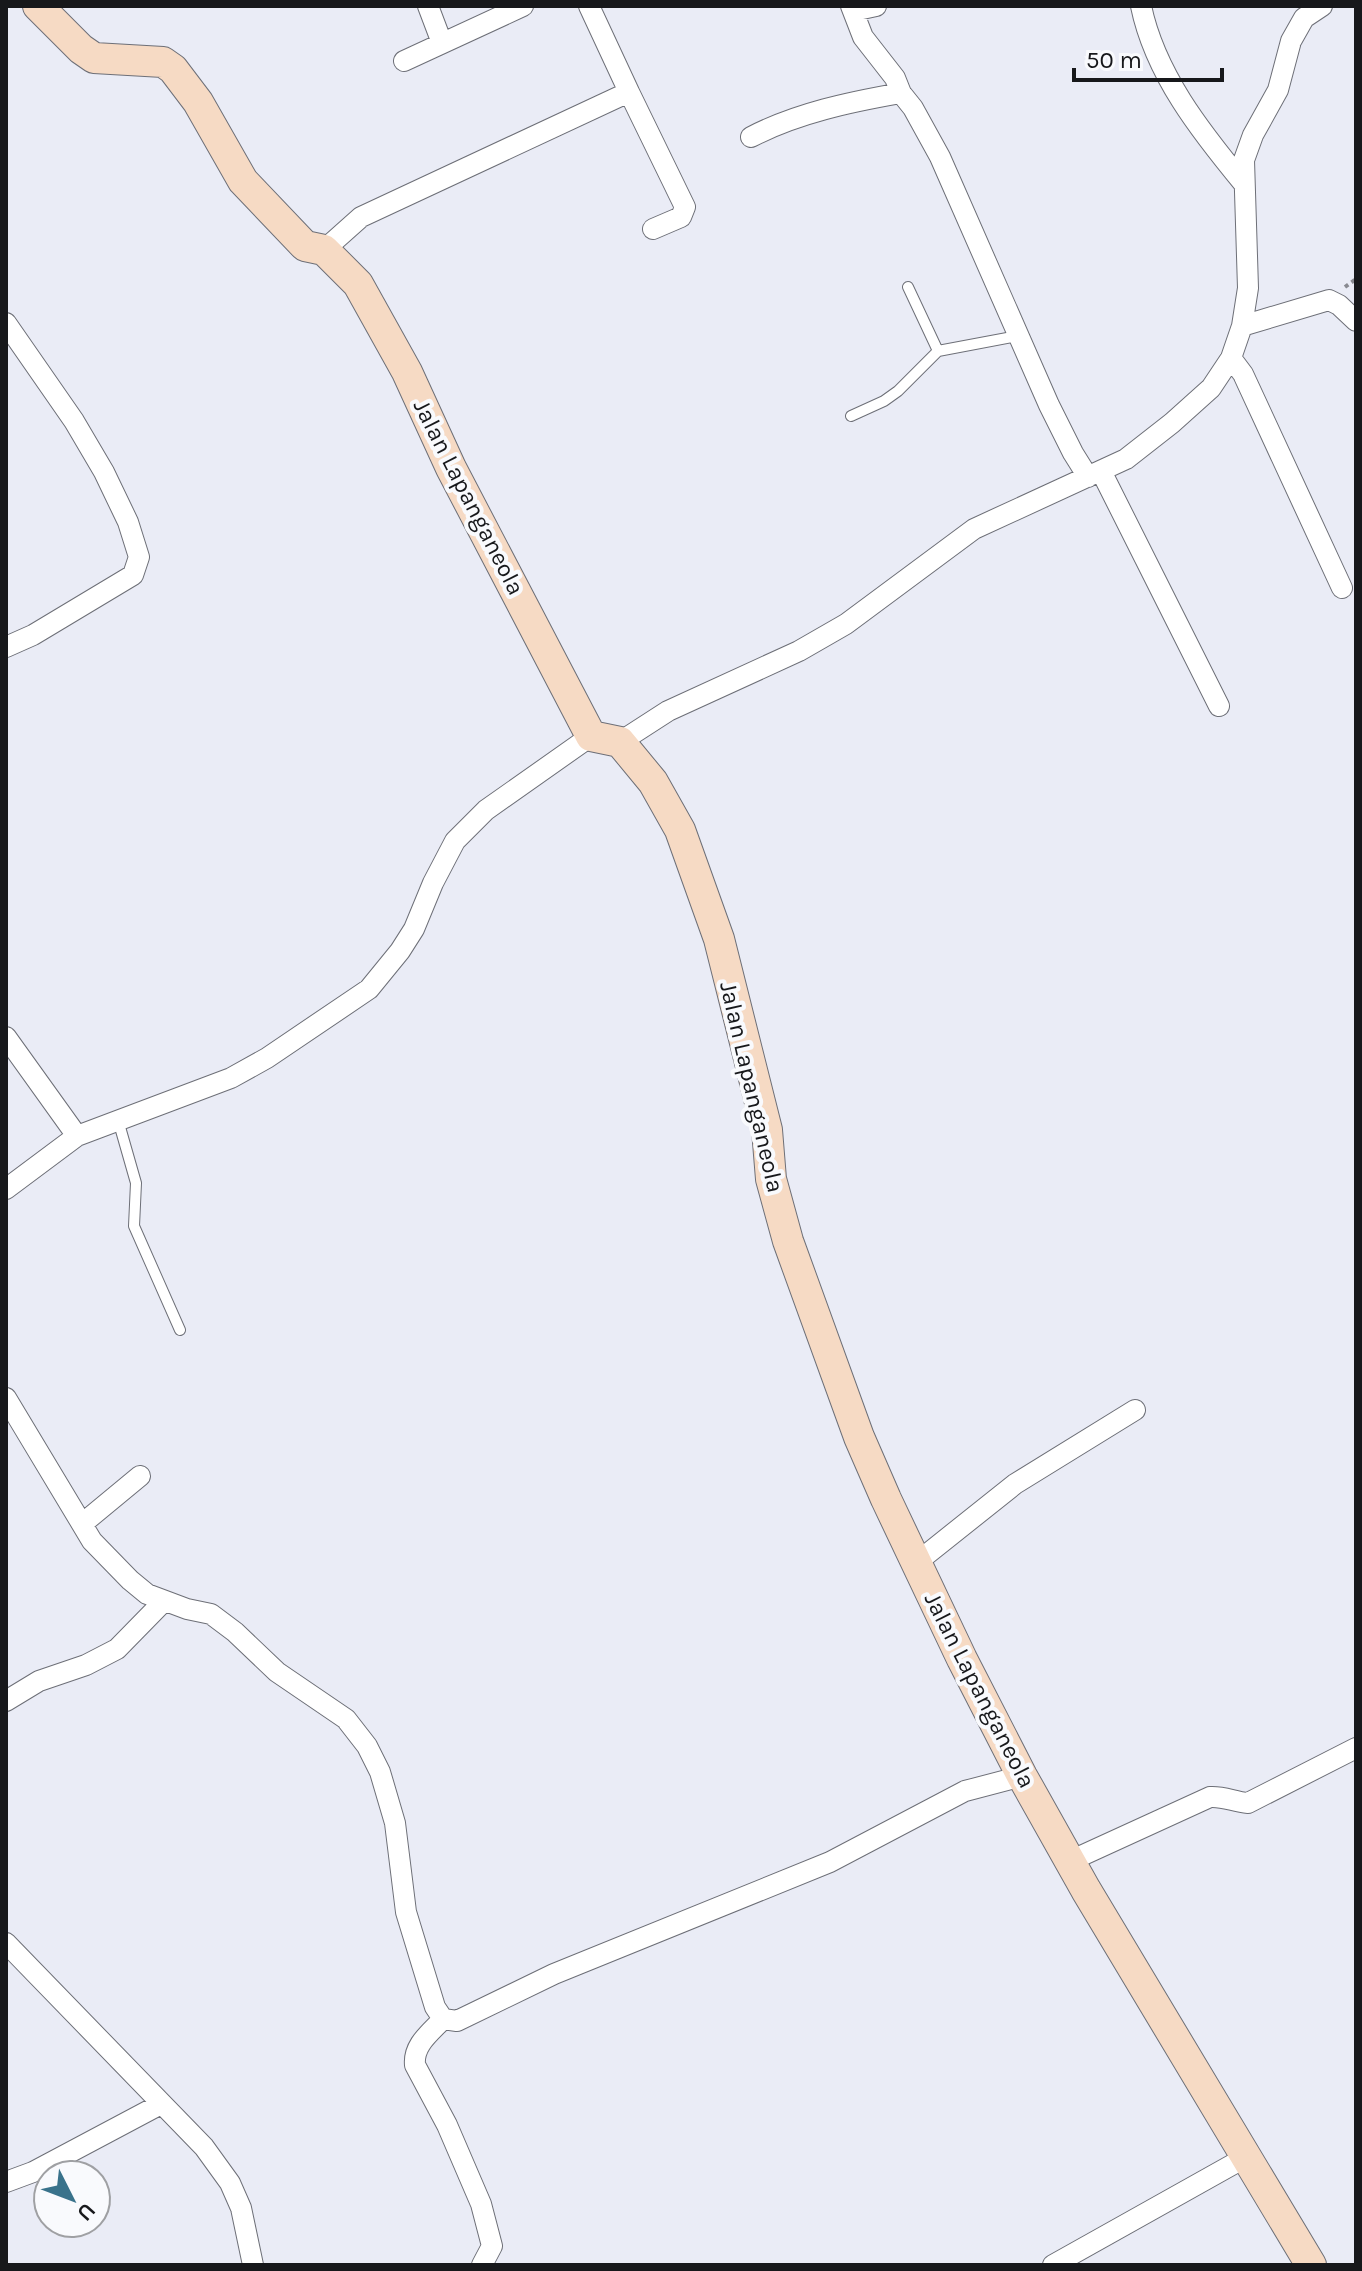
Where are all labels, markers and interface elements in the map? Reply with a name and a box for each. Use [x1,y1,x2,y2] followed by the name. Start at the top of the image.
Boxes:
[1074,32,1222,82] scale bar
[1086,46,1142,74] text: 50 m
[408,395,530,599] street label: Jalan Lapanganeola
[714,979,790,1195] street label: Jalan Lapanganeola
[919,1588,1041,1792] street label: Jalan Lapanganeola
[32,2159,112,2239] north arrow
[71,2197,101,2226] text: U

